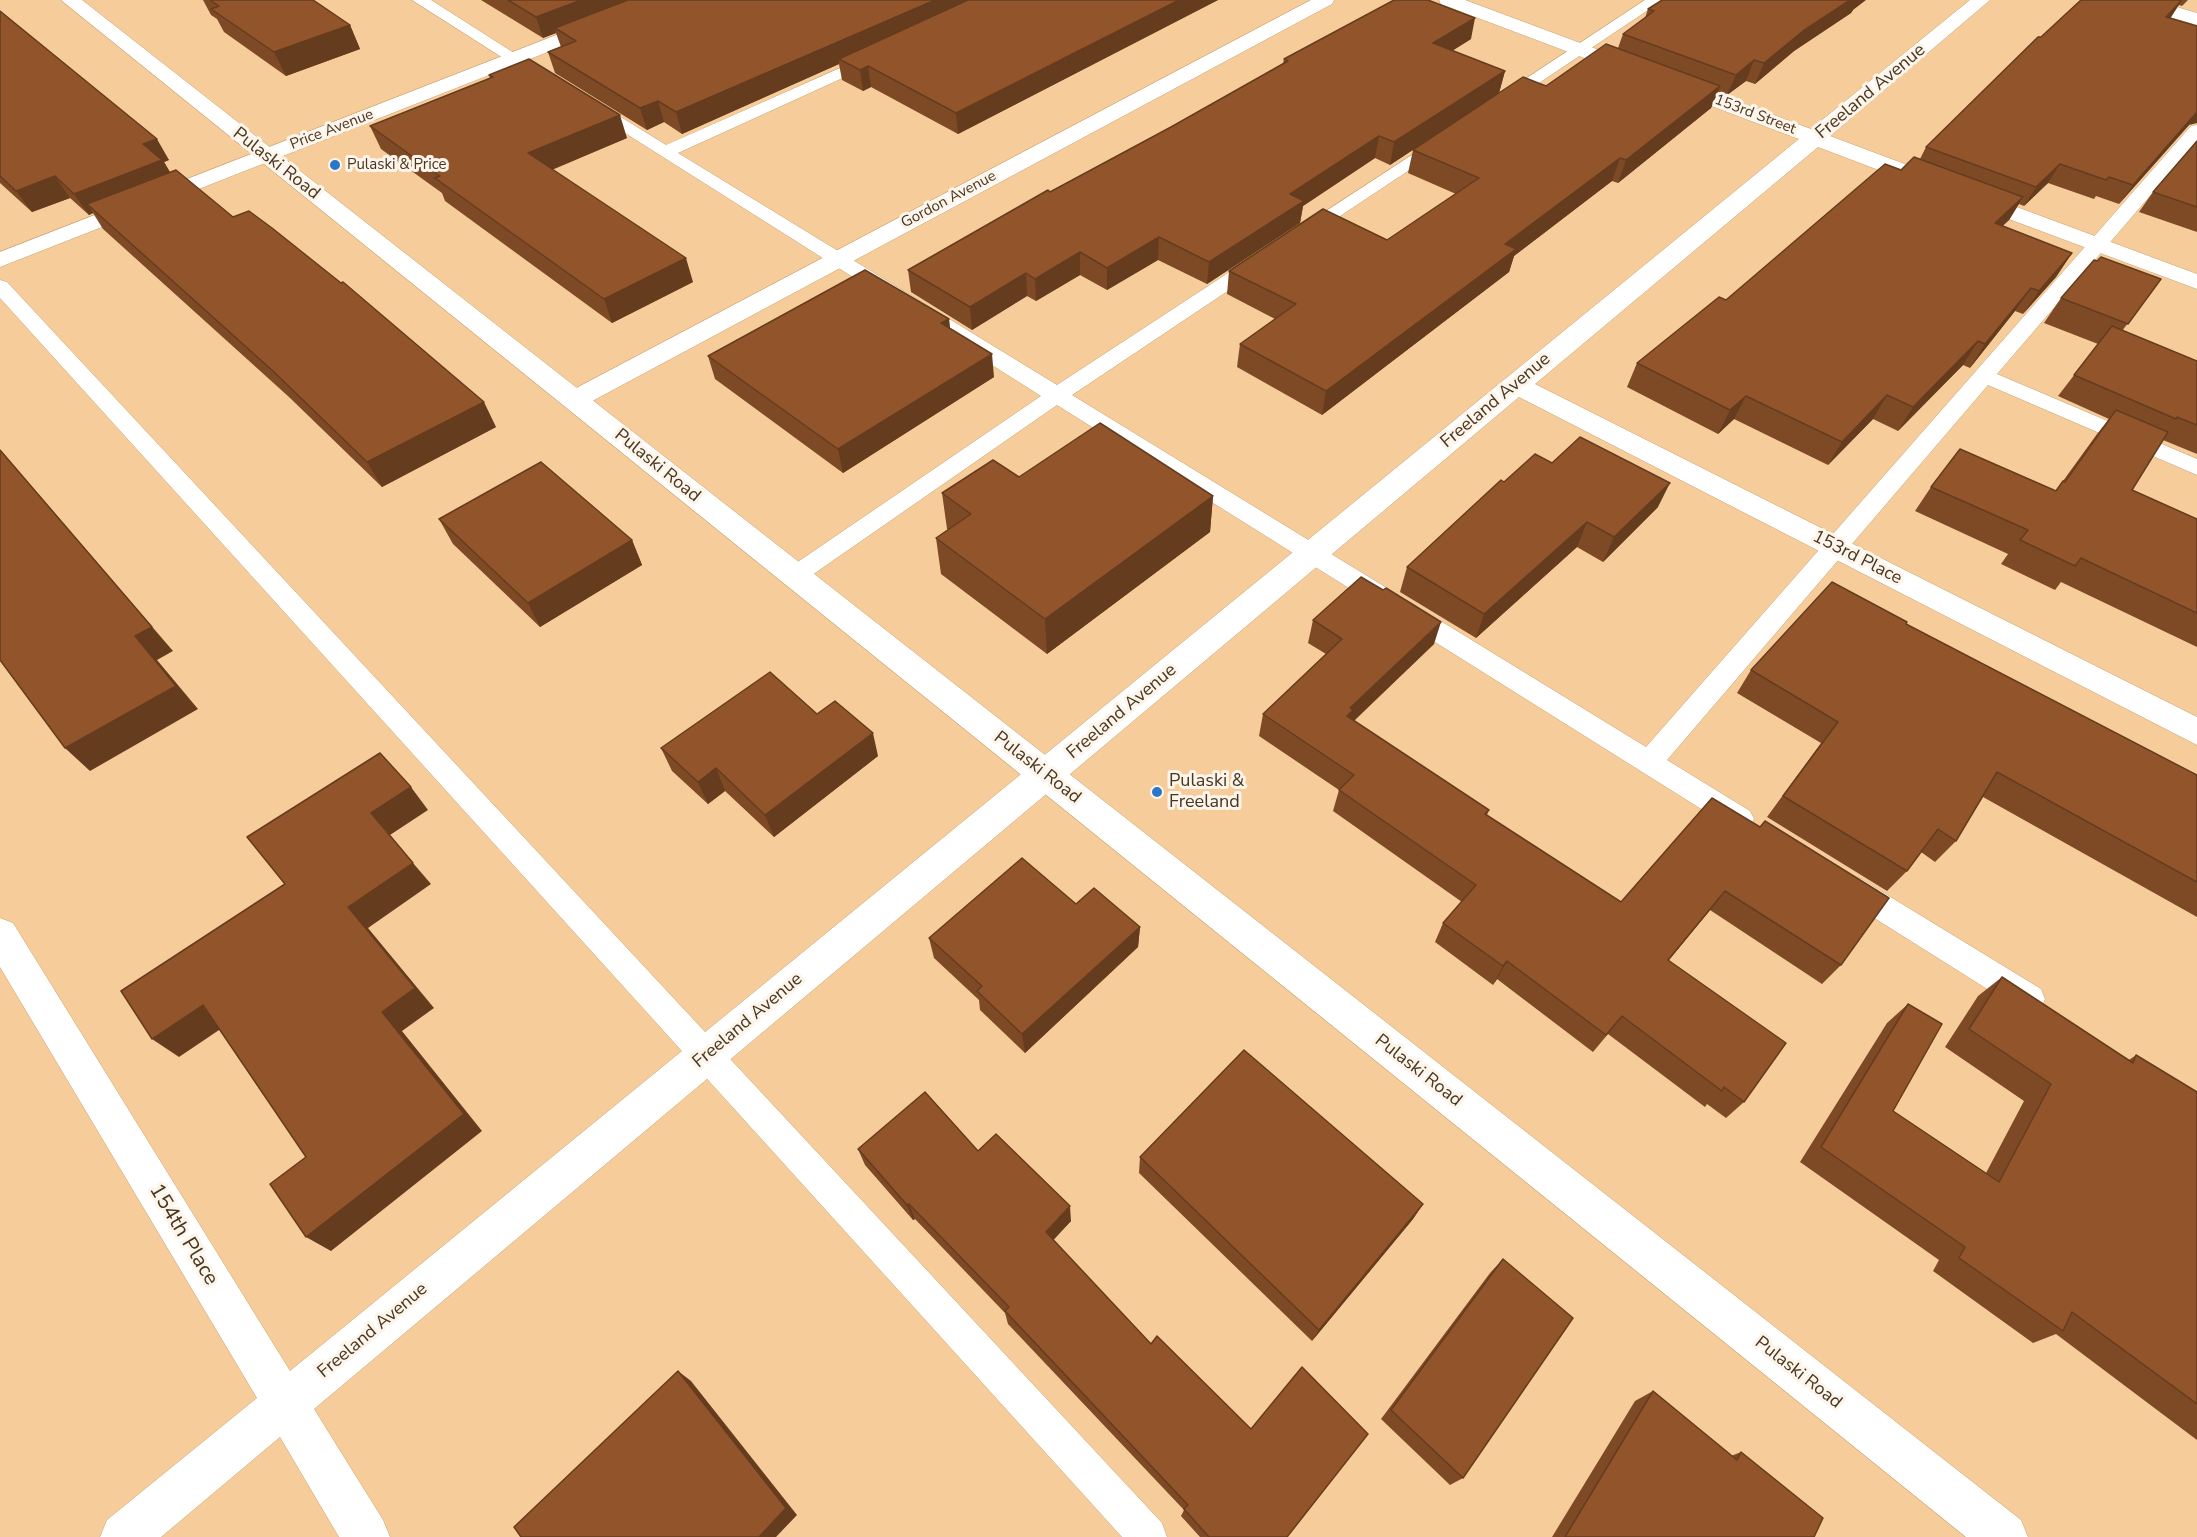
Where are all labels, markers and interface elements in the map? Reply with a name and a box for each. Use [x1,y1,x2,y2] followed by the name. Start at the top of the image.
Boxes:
[1812,40,1930,144] street label: Freeland Avenue
[1712,91,1798,139] street label: 153rd Street
[288,106,376,154] street label: Price Avenue
[228,123,324,205] street label: Pulaski Road
[347,156,446,174] place label: Pulaski & Price
[328,158,342,172] marker: Pulaski & Price
[898,167,1000,233] street label: Gordon Avenue
[1437,349,1555,453] street label: Freeland Avenue
[610,425,704,507] street label: Pulaski Road
[1809,526,1905,590] street label: 153rd Place
[1063,660,1181,764] street label: Freeland Avenue
[989,727,1085,809] street label: Pulaski Road
[1169,771,1244,814] place label: Pulaski & Freeland
[1150,785,1164,799] marker: Pulaski & Freeland
[689,969,807,1073] street label: Freeland Avenue
[1370,1030,1466,1112] street label: Pulaski Road
[143,1180,223,1290] street label: 154th Place
[314,1279,432,1383] street label: Freeland Avenue
[1750,1332,1846,1414] street label: Pulaski Road

